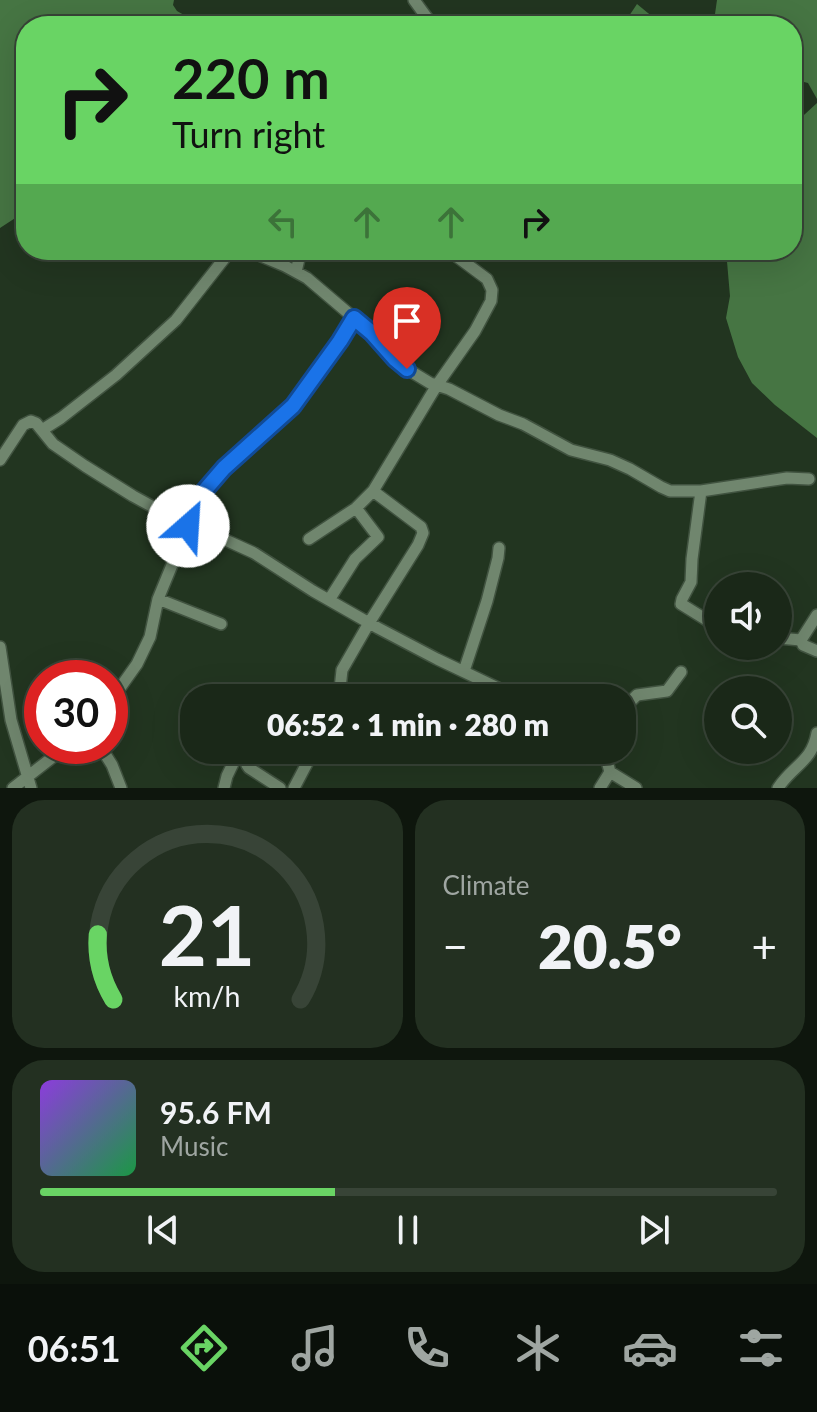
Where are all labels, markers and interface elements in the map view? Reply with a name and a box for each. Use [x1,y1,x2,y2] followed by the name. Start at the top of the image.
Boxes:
[172,44,330,111] text: 220 m
[40,48,144,152] icon: right
[172,112,325,156] text: Turn right
[261,200,305,244] icon: left
[345,200,389,244] icon: ahead
[429,200,473,244] icon: ahead
[513,200,557,244] icon: right
[373,287,441,369] pin
[385,299,429,343] icon: arrive
[146,484,230,568] position arrow
[704,572,792,764] map controls
[704,572,792,660] button: sound
[24,660,128,764] speed limit sign: 30
[704,676,792,764] button: search
[267,706,549,742] text: 06:52 · 1 min · 280 m
[443,869,529,901] text: Climate
[159,884,256,984] text: 21
[538,910,682,982] text: 20.5°
[443,920,468,972] text: −
[751,920,777,972] text: +
[174,979,241,1013] text: km/h
[160,1094,272,1130] text: 95.6 FM
[160,1130,228,1162] text: Music
[141,1208,185,1252] icon: previous
[386,1208,430,1252] icon: pause
[632,1208,676,1252] icon: next
[176,1320,232,1376] icon: directions
[287,1320,343,1376] icon: music
[399,1320,455,1376] icon: phone
[510,1320,566,1376] icon: climate
[622,1320,678,1376] icon: car
[733,1320,789,1376] icon: filters
[28,1326,121,1370] text: 06:51

